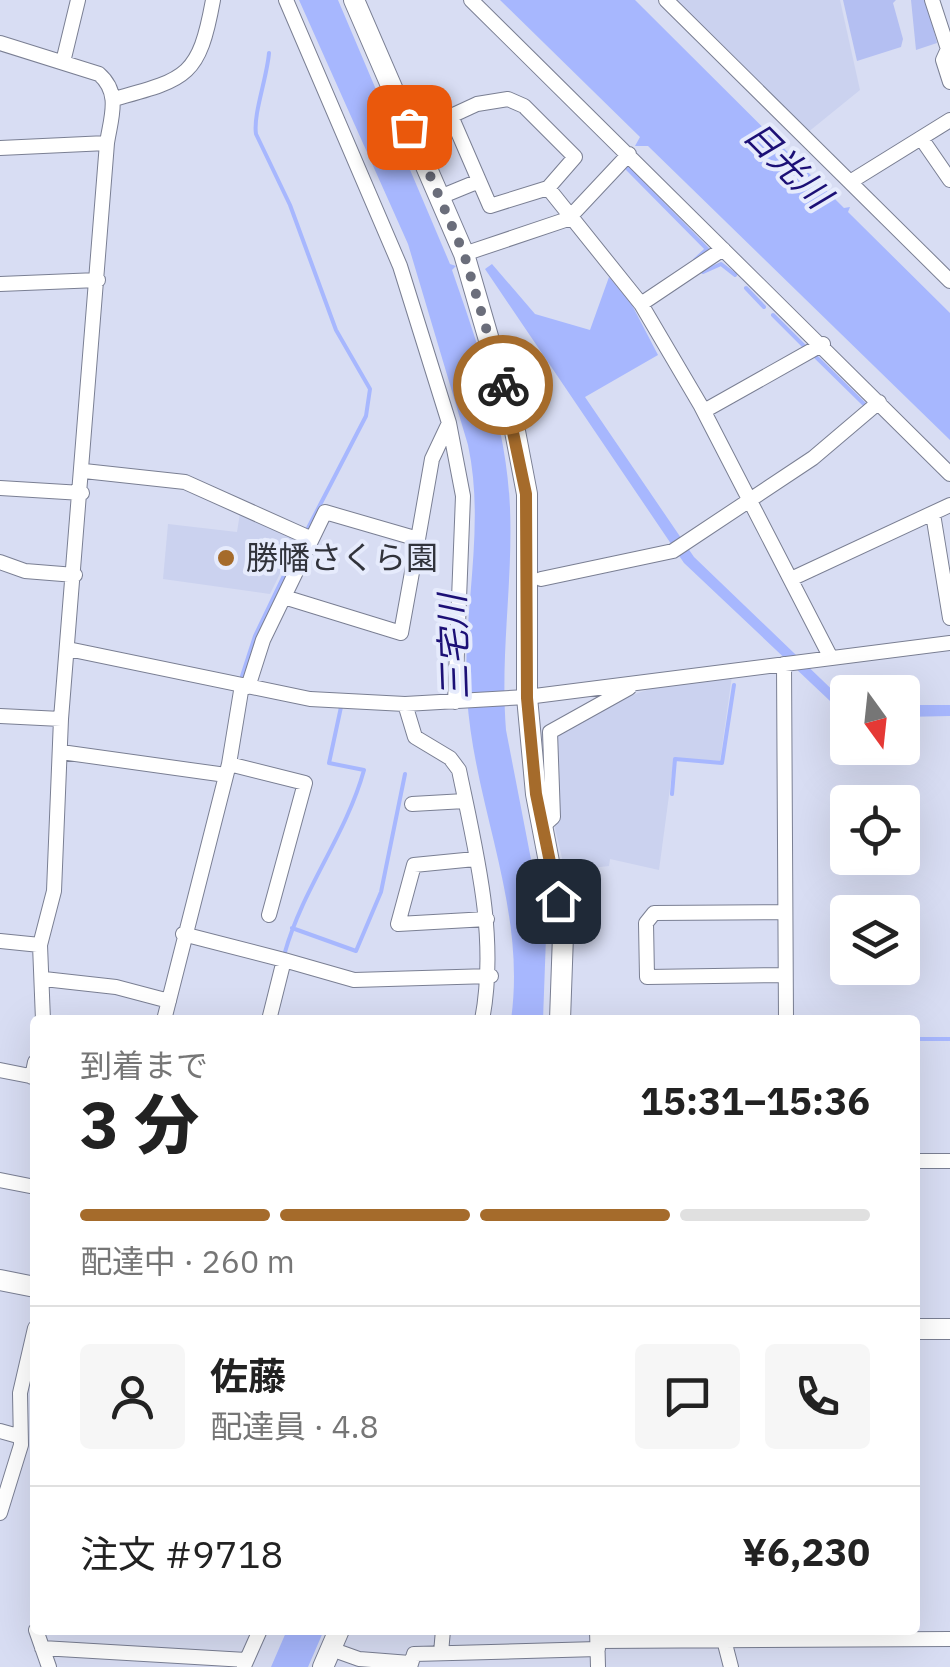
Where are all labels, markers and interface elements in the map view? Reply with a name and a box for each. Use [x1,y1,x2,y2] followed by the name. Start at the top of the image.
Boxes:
[367,85,452,170] pin
[382,100,437,155] icon: bag
[734,111,844,221] water label: 日光川
[453,335,553,435] courier
[476,358,531,413] icon: bike
[246,536,438,578] place label: 勝幡さくら園
[215,547,237,569] marker: 勝幡さくら園
[428,590,478,700] water label: 三宅川
[830,675,920,765] north arrow
[830,675,920,985] map controls
[830,785,920,875] button: locate
[516,859,601,944] pin
[531,874,586,929] icon: home
[830,895,920,985] button: layers
[80,1044,208,1086] text: 到着まで
[640,1076,870,1125] text: 15:31–15:36
[80,1081,199,1166] text: 3 分
[80,1240,295,1282] text: 配達中 · 260 m
[80,1344,185,1449] button: person
[635,1344,740,1449] button: chat
[765,1344,870,1449] button: phone
[210,1351,286,1400] text: 佐藤
[210,1405,379,1447] text: 配達員 · 4.8
[742,1527,870,1576] text: ¥6,230
[80,1529,283,1578] text: 注文 #9718

